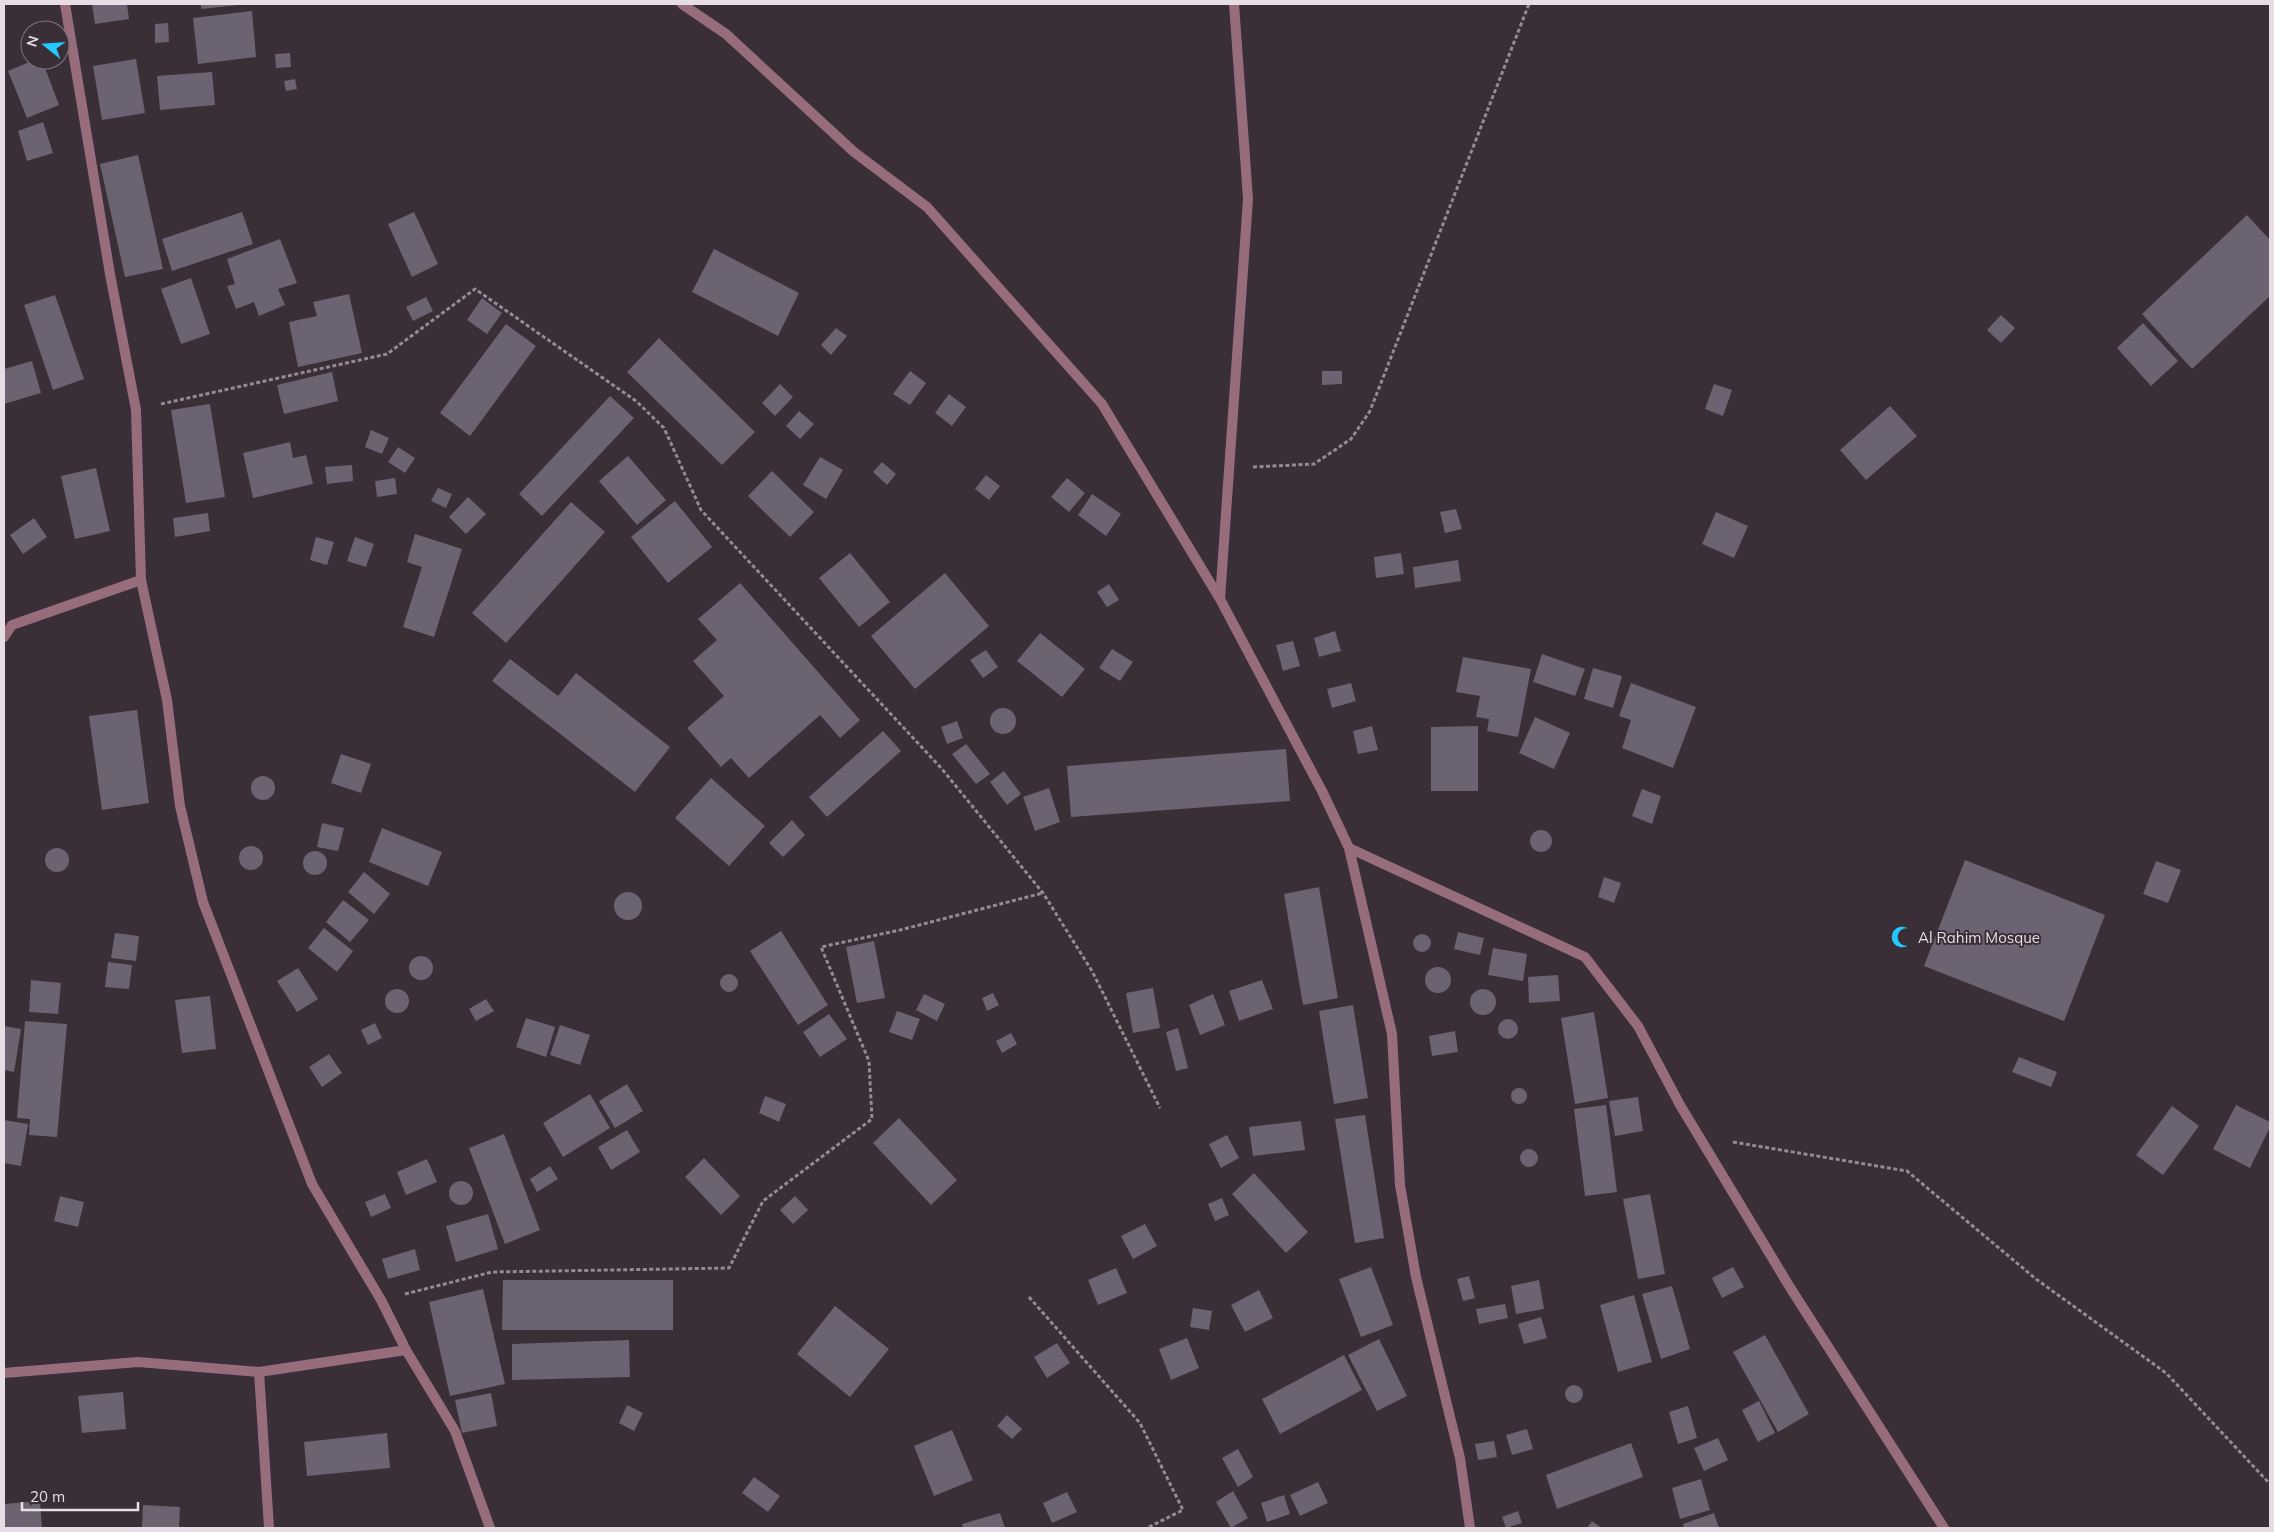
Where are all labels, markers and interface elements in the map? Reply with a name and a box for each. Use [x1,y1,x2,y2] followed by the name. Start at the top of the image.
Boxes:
[20,20,70,70] north arrow
[22,34,43,49] text: N
[1889,924,1915,950] mosque icon: Al Rahim Mosque
[1918,928,2040,947] place label: Al Rahim Mosque
[22,1480,139,1512] scale bar
[30,1487,65,1506] text: 20 m

